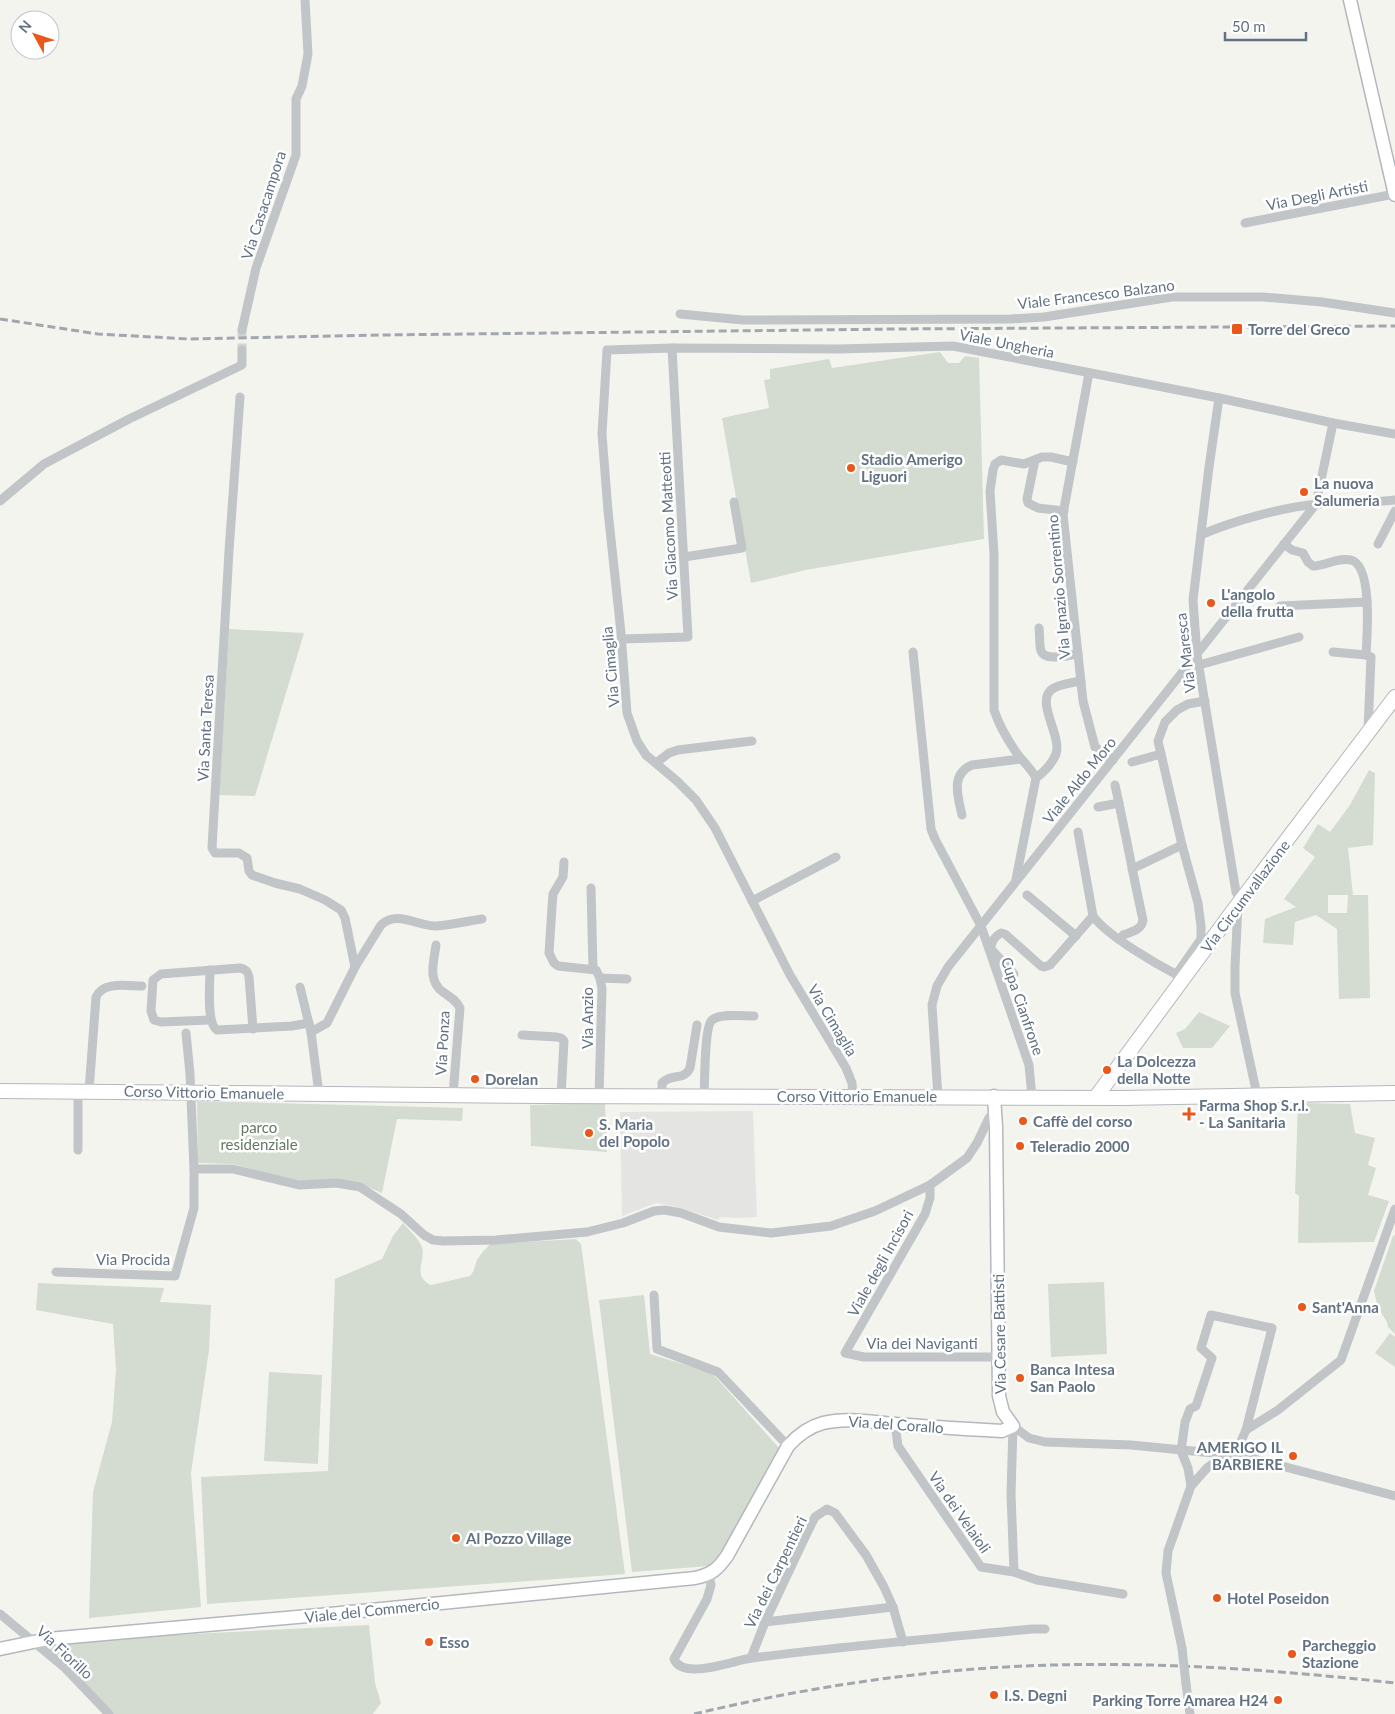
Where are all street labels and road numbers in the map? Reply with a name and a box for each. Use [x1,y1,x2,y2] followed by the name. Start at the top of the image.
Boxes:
[237,148,289,262] street label: Via Casacampora
[1265,176,1369,214] street label: Via Degli Artisti
[1016,275,1176,313] street label: Viale Francesco Balzano
[958,325,1056,361] street label: Viale Ungheria
[655,451,681,601] street label: Via Giacomo Matteotti
[1043,514,1073,660] street label: Via Ignazio Sorrentino
[1171,612,1199,694] street label: Via Maresca
[598,626,622,708] street label: Via Cimaglia
[193,674,217,782] street label: Via Santa Teresa
[1039,733,1119,827] street label: Viale Aldo Moro
[1197,836,1293,956] street label: Via Circumvallazione
[998,955,1048,1057] street label: Cupa Cianfrone
[804,981,862,1059] street label: Via Cimaglia
[578,987,596,1049] street label: Via Anzio
[431,1010,453,1076] street label: Via Ponza
[124,1082,284,1102] street label: Corso Vittorio Emanuele
[777,1087,937,1105] street label: Corso Vittorio Emanuele
[843,1207,917,1319] street label: Viale degli Incisori
[96,1250,170,1268] street label: Via Procida
[989,1274,1009,1394] street label: Via Cesare Battisti
[866,1334,978,1352] street label: Via dei Naviganti
[848,1412,944,1436] street label: Via del Corallo
[925,1468,995,1556] street label: Via dei Velaioli
[740,1513,810,1631] street label: Via dei Carpentieri
[304,1594,440,1626] street label: Viale del Commercio
[33,1621,97,1683] street label: Via Fiorillo

